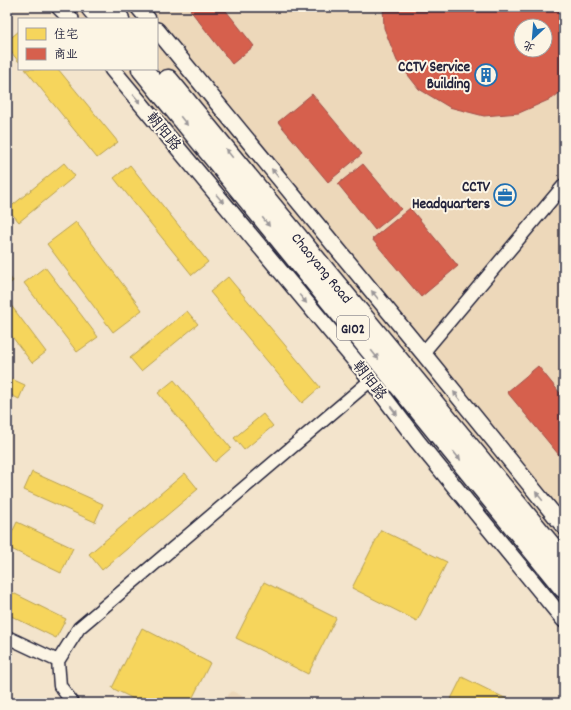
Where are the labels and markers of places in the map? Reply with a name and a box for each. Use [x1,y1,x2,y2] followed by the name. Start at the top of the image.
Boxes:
[398,57,470,96] place label: CCTV Service Building
[473,62,499,88] building icon: CCTV Service Building
[412,177,491,216] place label: CCTV Headquarters
[492,182,518,208] office icon: CCTV Headquarters

